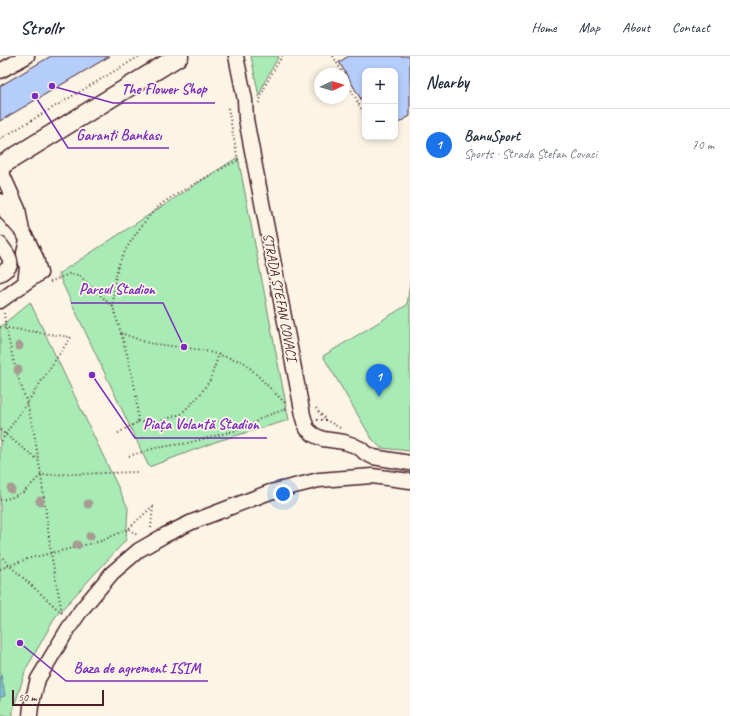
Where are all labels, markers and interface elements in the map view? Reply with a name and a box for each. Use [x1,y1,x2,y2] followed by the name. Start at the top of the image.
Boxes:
[20,16,63,40] text: Strollr
[531,19,557,36] text: Home
[579,19,600,36] text: Map
[622,19,650,36] text: About
[672,19,710,36] text: Contact
[314,68,350,104] north arrow
[362,68,398,140] map controls
[362,68,398,104] button: +
[426,72,469,93] text: Nearby
[113,76,215,103] callout: The Flower Shop
[121,80,208,99] text: The Flower Shop
[362,104,398,140] button: −
[68,121,169,148] callout: Garanti Bankası
[76,126,163,145] text: Garanti Bankası
[464,127,520,146] text: BanuSport
[436,137,442,153] text: 1
[692,137,714,153] text: 70 m
[464,146,597,162] text: Sports · Strada Ștefan Covaci
[259,232,301,365] street label: STRADA ȘTEFAN COVACI
[71,276,163,303] callout: Parcul Stadion
[79,280,156,299] text: Parcul Stadion
[366,364,392,397] pin: 1
[135,411,267,438] callout: Piața Volantă Stadion
[143,415,260,434] text: Piața Volantă Stadion
[273,484,293,504] your location
[66,654,208,681] callout: Baza de agrement ISIM
[74,659,201,678] text: Baza de agrement ISIM
[12,688,104,707] scale bar
[18,690,37,704] text: 50 m

